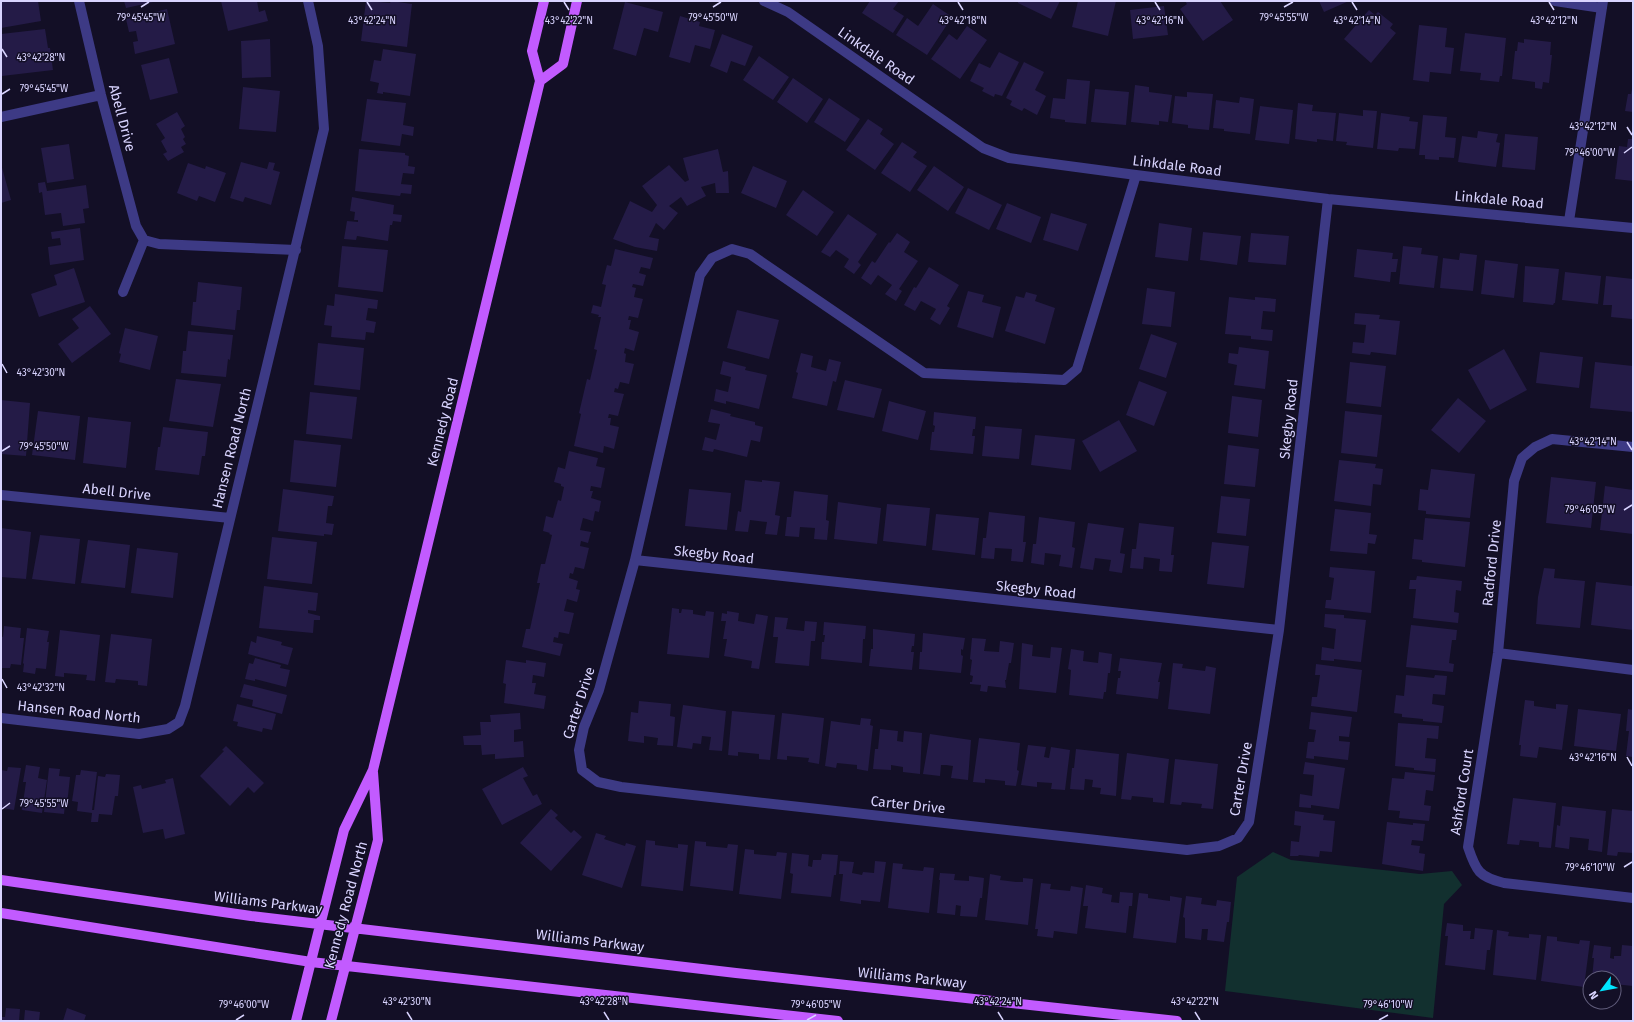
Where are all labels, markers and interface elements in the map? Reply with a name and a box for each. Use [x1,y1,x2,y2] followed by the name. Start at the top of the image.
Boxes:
[117,12,166,24] text: 79°45'45"W
[688,12,739,24] text: 79°45'50"W
[1260,12,1309,24] text: 79°45'55"W
[348,15,396,27] text: 43°42'24"N
[545,15,593,27] text: 43°42'22"N
[939,15,987,27] text: 43°42'18"N
[1136,15,1184,27] text: 43°42'16"N
[1333,15,1381,27] text: 43°42'14"N
[1530,15,1578,27] text: 43°42'12"N
[834,23,918,89] street label: Linkdale Road
[17,52,65,64] text: 43°42'28"N
[20,83,69,95] text: 79°45'45"W
[105,83,139,153] street label: Abell Drive
[1569,121,1617,133] text: 43°42'12"N
[1565,147,1616,159] text: 79°46'00"W
[1131,152,1223,180] street label: Linkdale Road
[1454,188,1544,212] street label: Linkdale Road
[17,367,65,379] text: 43°42'30"N
[424,376,462,468] street label: Kennedy Road
[1276,378,1302,460] street label: Skegby Road
[209,386,255,510] street label: Hansen Road North
[1569,436,1617,448] text: 43°42'14"N
[19,441,70,453] text: 79°45'50"W
[82,480,152,504] street label: Abell Drive
[1565,504,1616,516] text: 79°46'05"W
[1479,519,1505,607] street label: Radford Drive
[673,542,755,568] street label: Skegby Road
[995,577,1077,603] street label: Skegby Road
[559,665,599,741] street label: Carter Drive
[17,682,65,694] text: 43°42'32"N
[17,697,141,727] street label: Hansen Road North
[1226,741,1256,817] street label: Carter Drive
[1447,747,1477,836] street label: Ashford Court
[1569,752,1617,764] text: 43°42'16"N
[870,793,946,817] street label: Carter Drive
[20,798,69,810] text: 79°45'55"W
[321,839,371,971] street label: Kennedy Road North
[1565,862,1615,874] text: 79°46'10"W
[213,888,323,918] street label: Williams Parkway
[535,926,645,956] street label: Williams Parkway
[857,964,967,992] street label: Williams Parkway
[1582,970,1622,1010] north arrow
[1586,988,1601,1002] text: N
[383,996,431,1008] text: 43°42'30"N
[580,996,628,1008] text: 43°42'28"N
[974,996,1022,1008] text: 43°42'24"N
[1171,996,1219,1008] text: 43°42'22"N
[219,999,270,1011] text: 79°46'00"W
[791,999,842,1011] text: 79°46'05"W
[1363,999,1413,1011] text: 79°46'10"W

